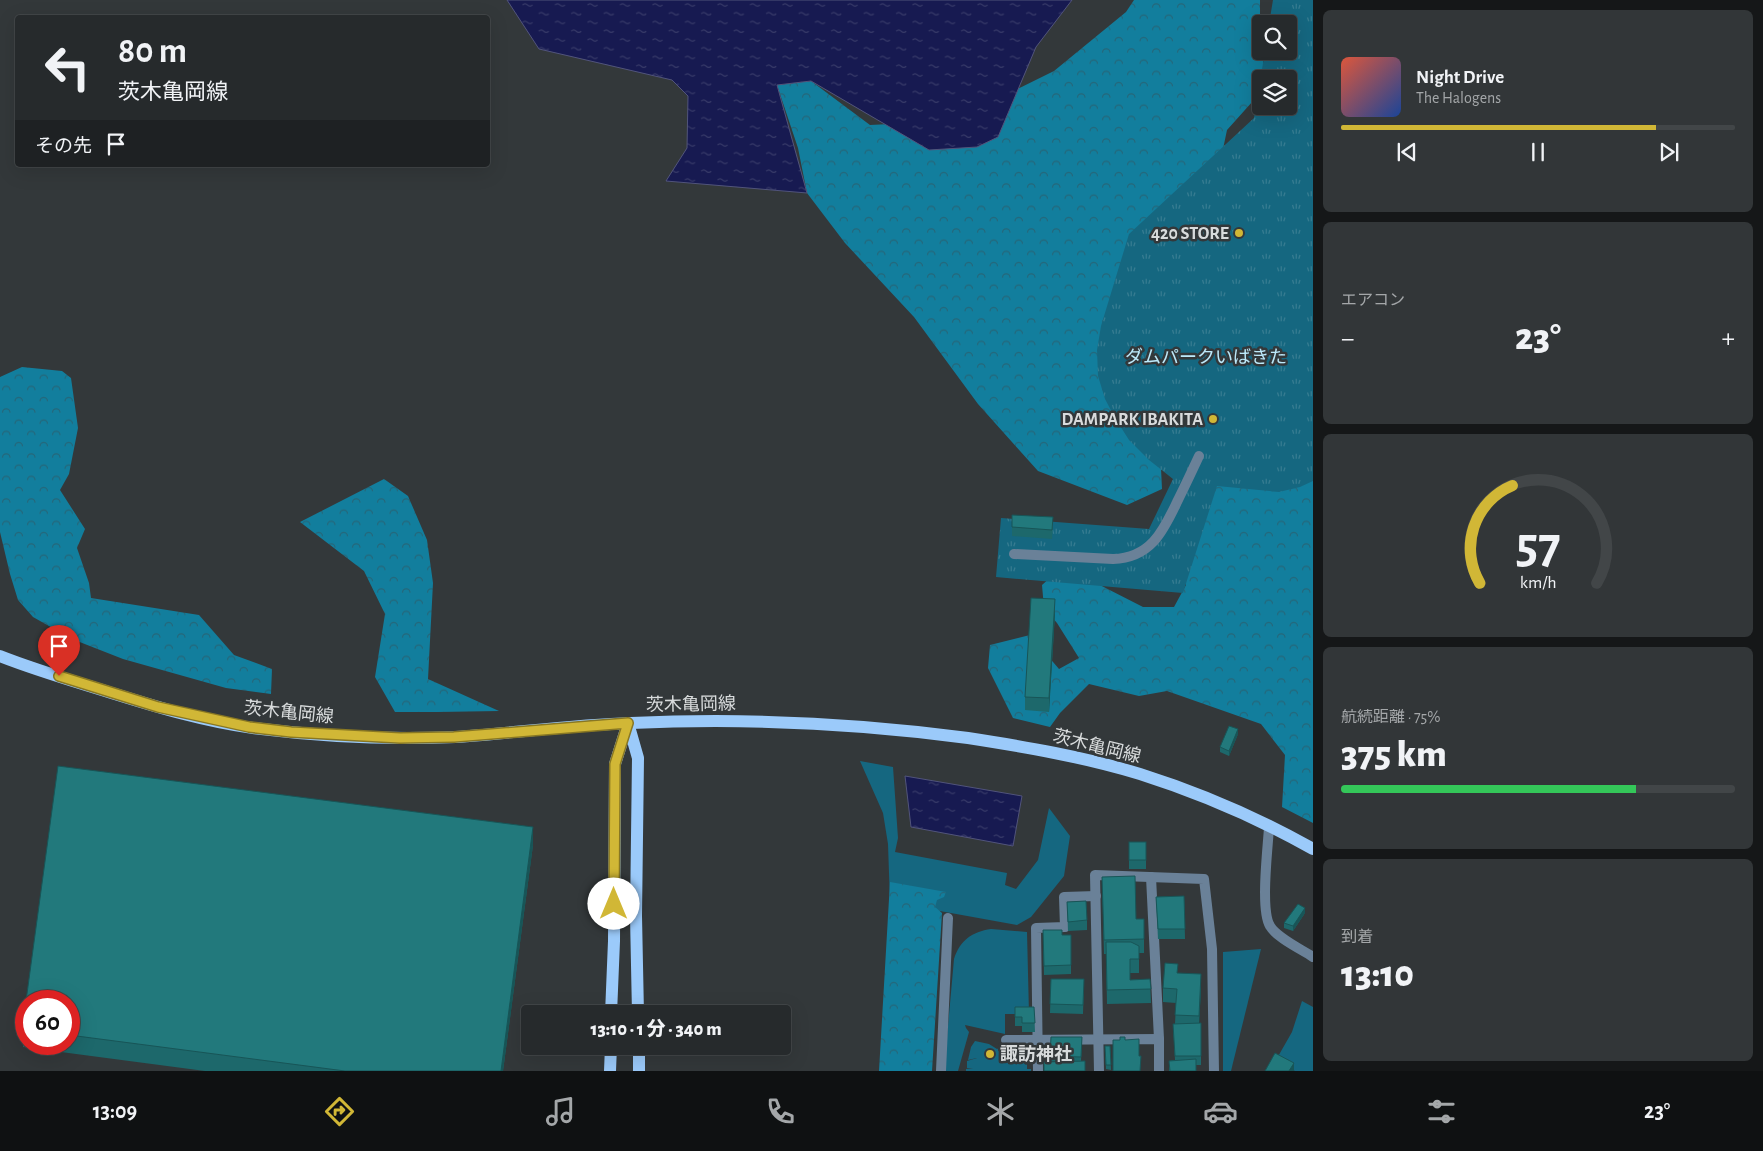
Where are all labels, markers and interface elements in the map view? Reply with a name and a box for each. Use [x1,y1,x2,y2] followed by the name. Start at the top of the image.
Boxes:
[1252,15,1297,115] map controls
[1252,15,1297,60] button: search
[118,34,187,69] text: 80 m
[35,35,100,100] icon: left
[1416,68,1504,87] text: Night Drive
[1252,70,1297,115] button: layers
[118,81,228,103] text: 茨木亀岡線
[1416,90,1501,106] text: The Halogens
[102,130,130,158] icon: arrive
[35,137,92,156] text: その先
[1393,138,1421,166] icon: previous
[1524,138,1552,166] icon: pause
[1655,138,1683,166] icon: next
[1151,225,1229,243] place label: 420 STORE
[1233,227,1245,239] marker: 420 STORE
[1341,292,1405,308] text: エアコン
[1515,319,1561,357] text: 23°
[1341,325,1354,353] text: −
[1722,325,1735,353] text: +
[1125,347,1287,367] park label: ダムパークいばきた
[1062,411,1203,429] place label: DAMPARK IBAKITA
[1207,413,1219,425] marker: DAMPARK IBAKITA
[1516,520,1560,572] text: 57
[1520,574,1556,592] text: km/h
[38,625,80,676] pin
[45,632,73,660] icon: arrive
[646,693,736,715] street label: 茨木亀岡線
[243,697,335,727] street label: 茨木亀岡線
[1341,709,1441,725] text: 航続距離 · 75%
[1051,725,1143,767] street label: 茨木亀岡線
[1341,736,1447,774] text: 375 km
[587,877,639,929] position arrow
[1341,929,1373,945] text: 到着
[1341,956,1414,994] text: 13:10
[15,990,80,1055] speed limit sign: 60
[590,1020,722,1039] text: 13:10 · 1 分 · 340 m
[1000,1044,1072,1064] place label: 諏訪神社
[984,1048,996,1060] marker: 諏訪神社
[322,1094,357,1129] icon: directions
[543,1094,578,1129] icon: music
[763,1094,798,1129] icon: phone
[983,1094,1018,1129] icon: climate
[1203,1094,1238,1129] icon: car
[1424,1094,1459,1129] icon: filters
[93,1100,137,1122] text: 13:09
[1644,1100,1670,1122] text: 23°

